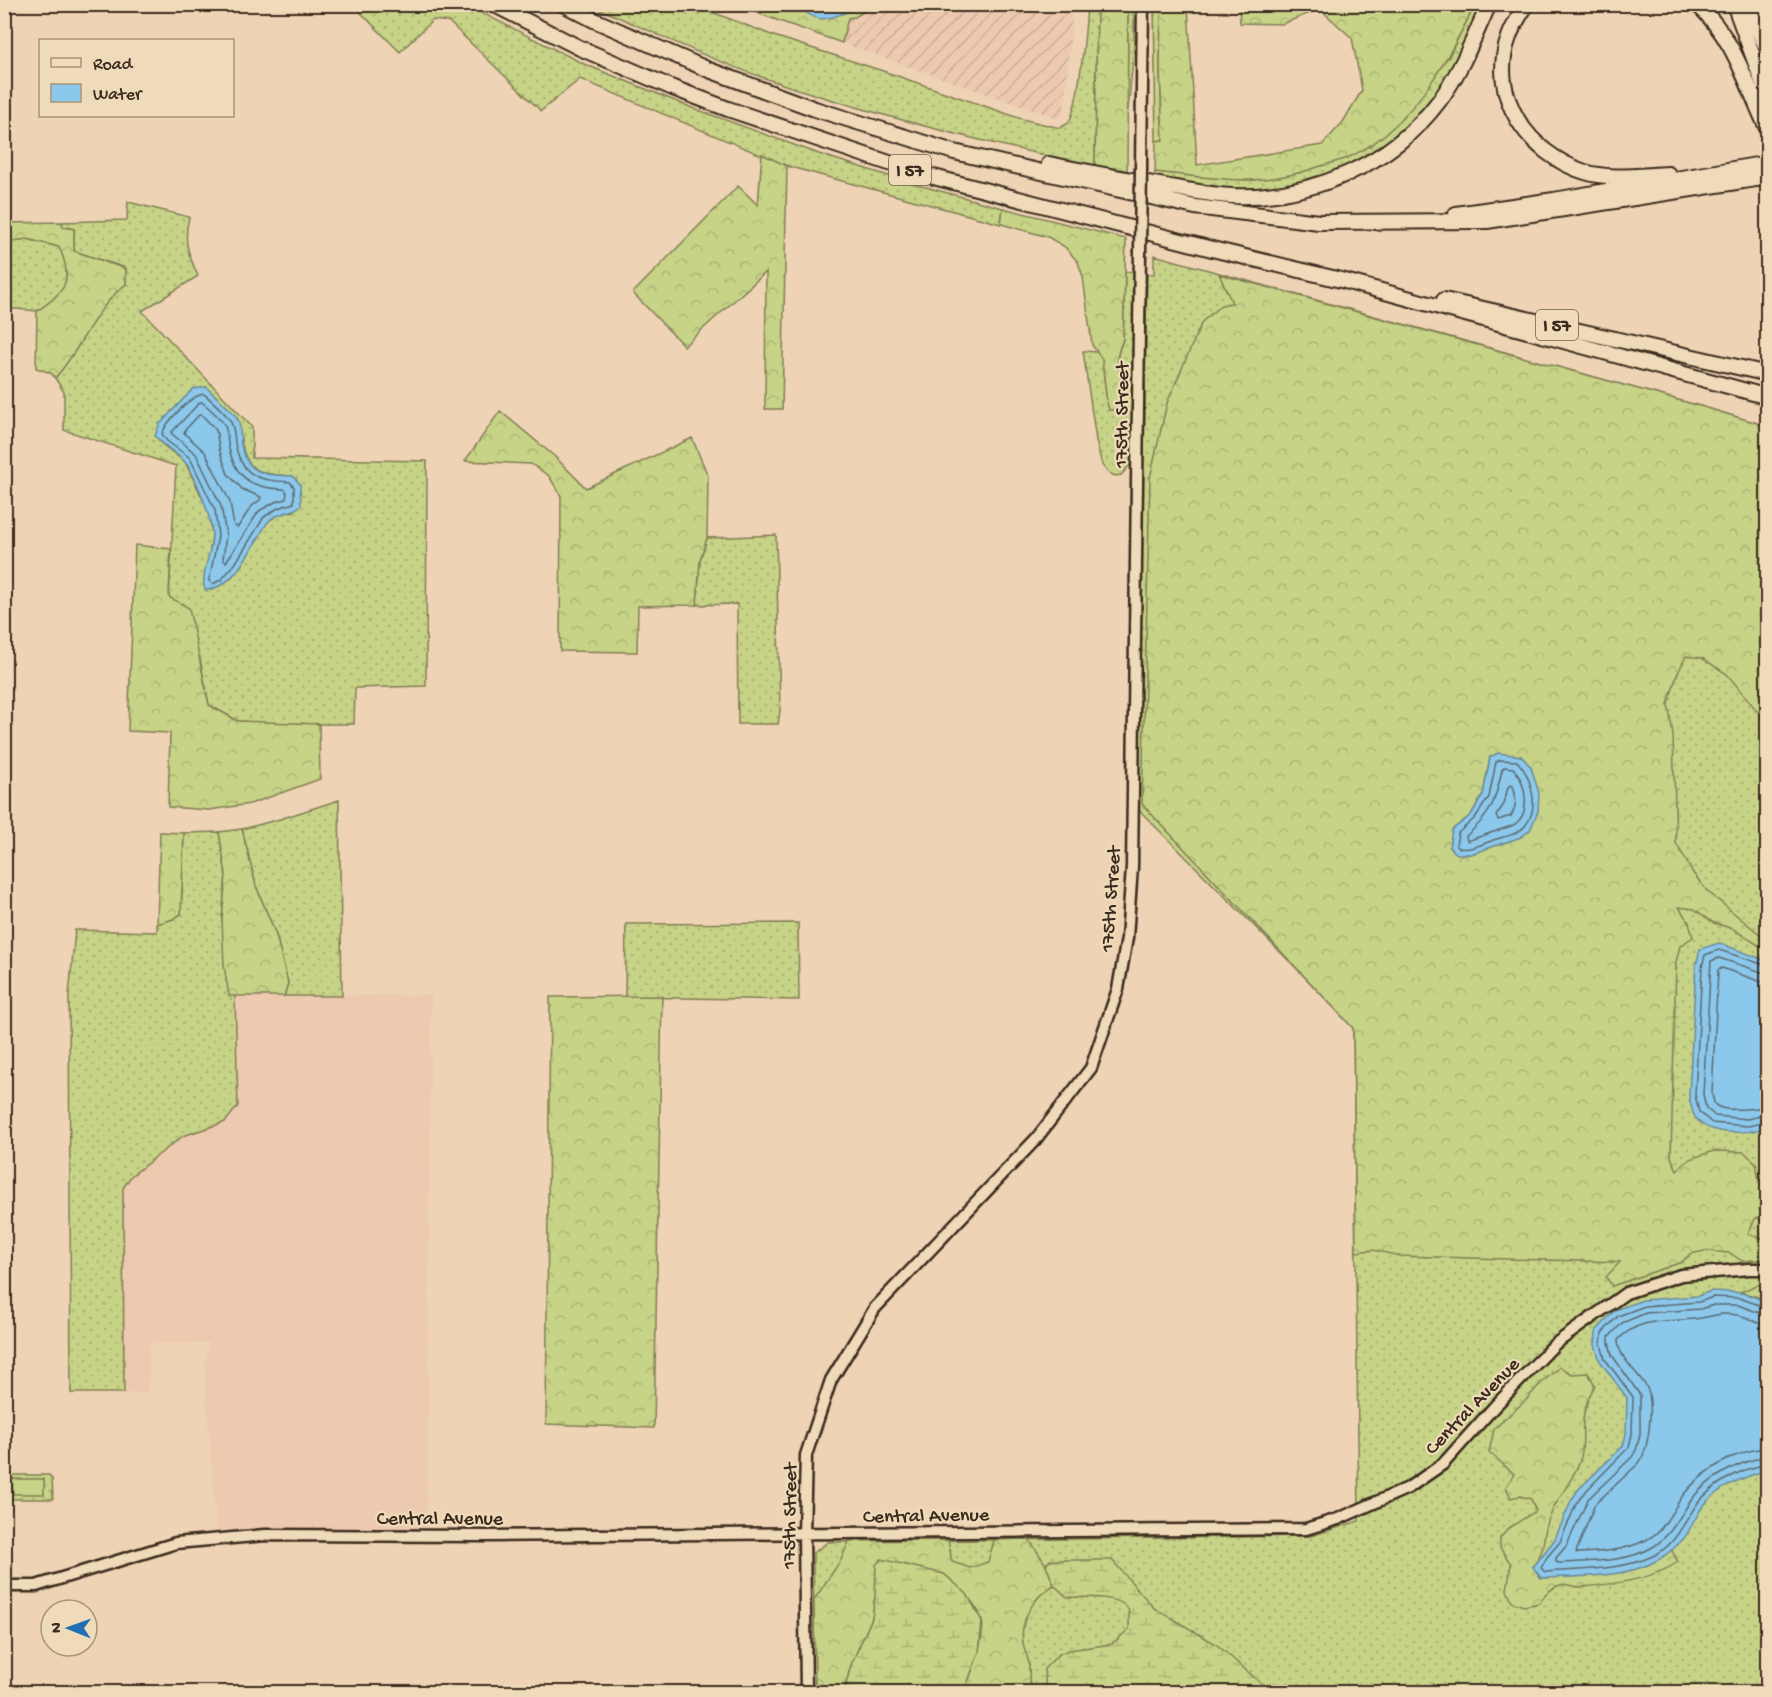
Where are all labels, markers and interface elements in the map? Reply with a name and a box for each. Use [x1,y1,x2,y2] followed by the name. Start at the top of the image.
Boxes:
[39,39,234,117] legend
[93,55,134,76] text: Road
[93,85,143,106] text: Water
[889,155,931,185] road number: I 57
[1536,310,1578,340] road number: I 57
[1111,360,1136,469] street label: 175th Street
[1097,844,1128,954] street label: 175th Street
[1421,1354,1526,1461] street label: Central Avenue
[779,1461,804,1570] street label: 175th Street
[863,1505,990,1530] street label: Central Avenue
[377,1509,504,1532] street label: Central Avenue
[39,1598,99,1658] north arrow
[48,1622,67,1633] text: N

